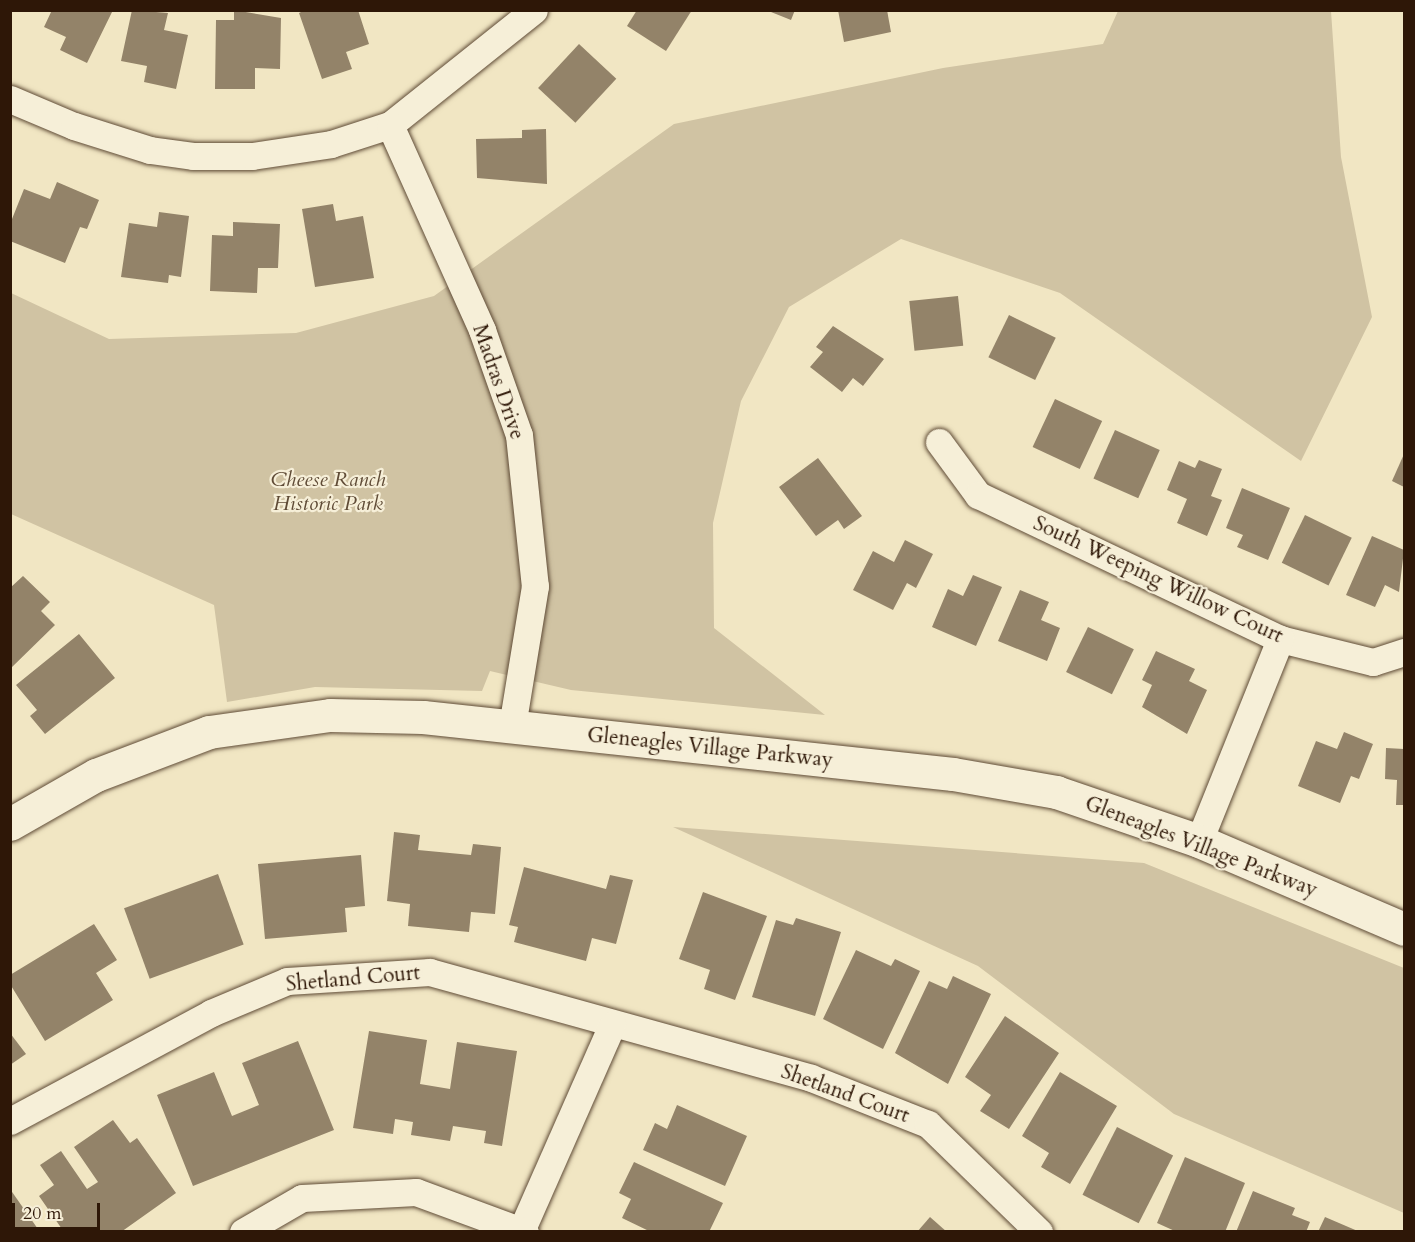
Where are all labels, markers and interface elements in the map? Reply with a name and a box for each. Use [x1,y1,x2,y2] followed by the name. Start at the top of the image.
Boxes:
[467,321,529,443] street label: Madras Drive
[270,467,386,517] park label: Cheese Ranch Historic Park
[1029,511,1287,649] street label: South Weeping Willow Court
[586,723,834,773] street label: Gleneagles Village Parkway
[1081,791,1321,903] street label: Gleneagles Village Parkway
[285,961,421,997] street label: Shetland Court
[777,1059,913,1129] street label: Shetland Court
[15,1191,104,1229] scale bar
[23,1201,62,1226] text: 20 m

